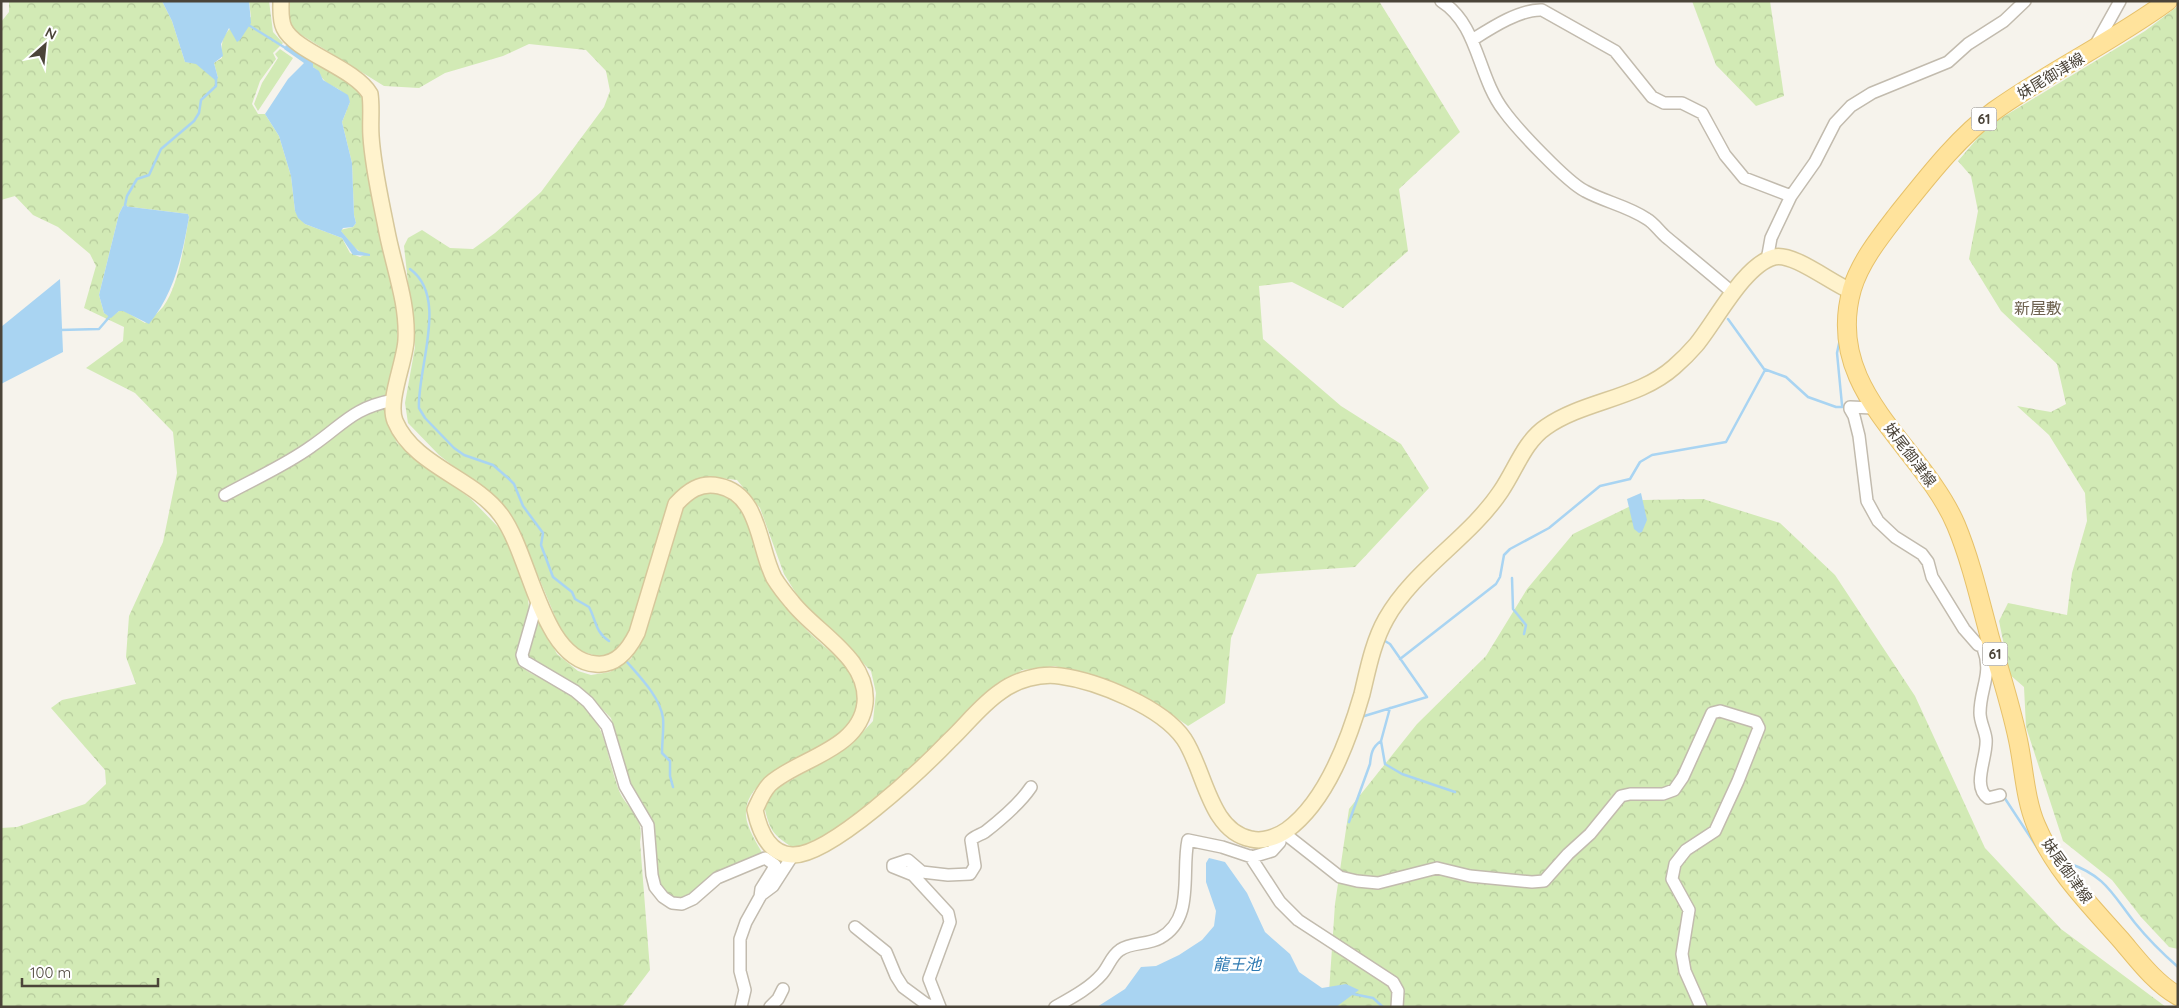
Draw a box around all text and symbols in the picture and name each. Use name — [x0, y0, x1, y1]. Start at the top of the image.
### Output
north arrow — [20, 20, 70, 70]
text: N — [42, 23, 60, 44]
street label: 妹尾御津線 — [2014, 48, 2088, 103]
road number: 61 — [1972, 108, 1996, 130]
district label: 新屋敷 — [2014, 298, 2062, 318]
street label: 妹尾御津線 — [1880, 419, 1941, 490]
road number: 61 — [1982, 642, 2008, 666]
street label: 妹尾御津線 — [2038, 835, 2097, 907]
water label: 龍王池 — [1213, 954, 1263, 974]
scale bar — [22, 956, 159, 988]
text: 100 m — [30, 963, 71, 982]

